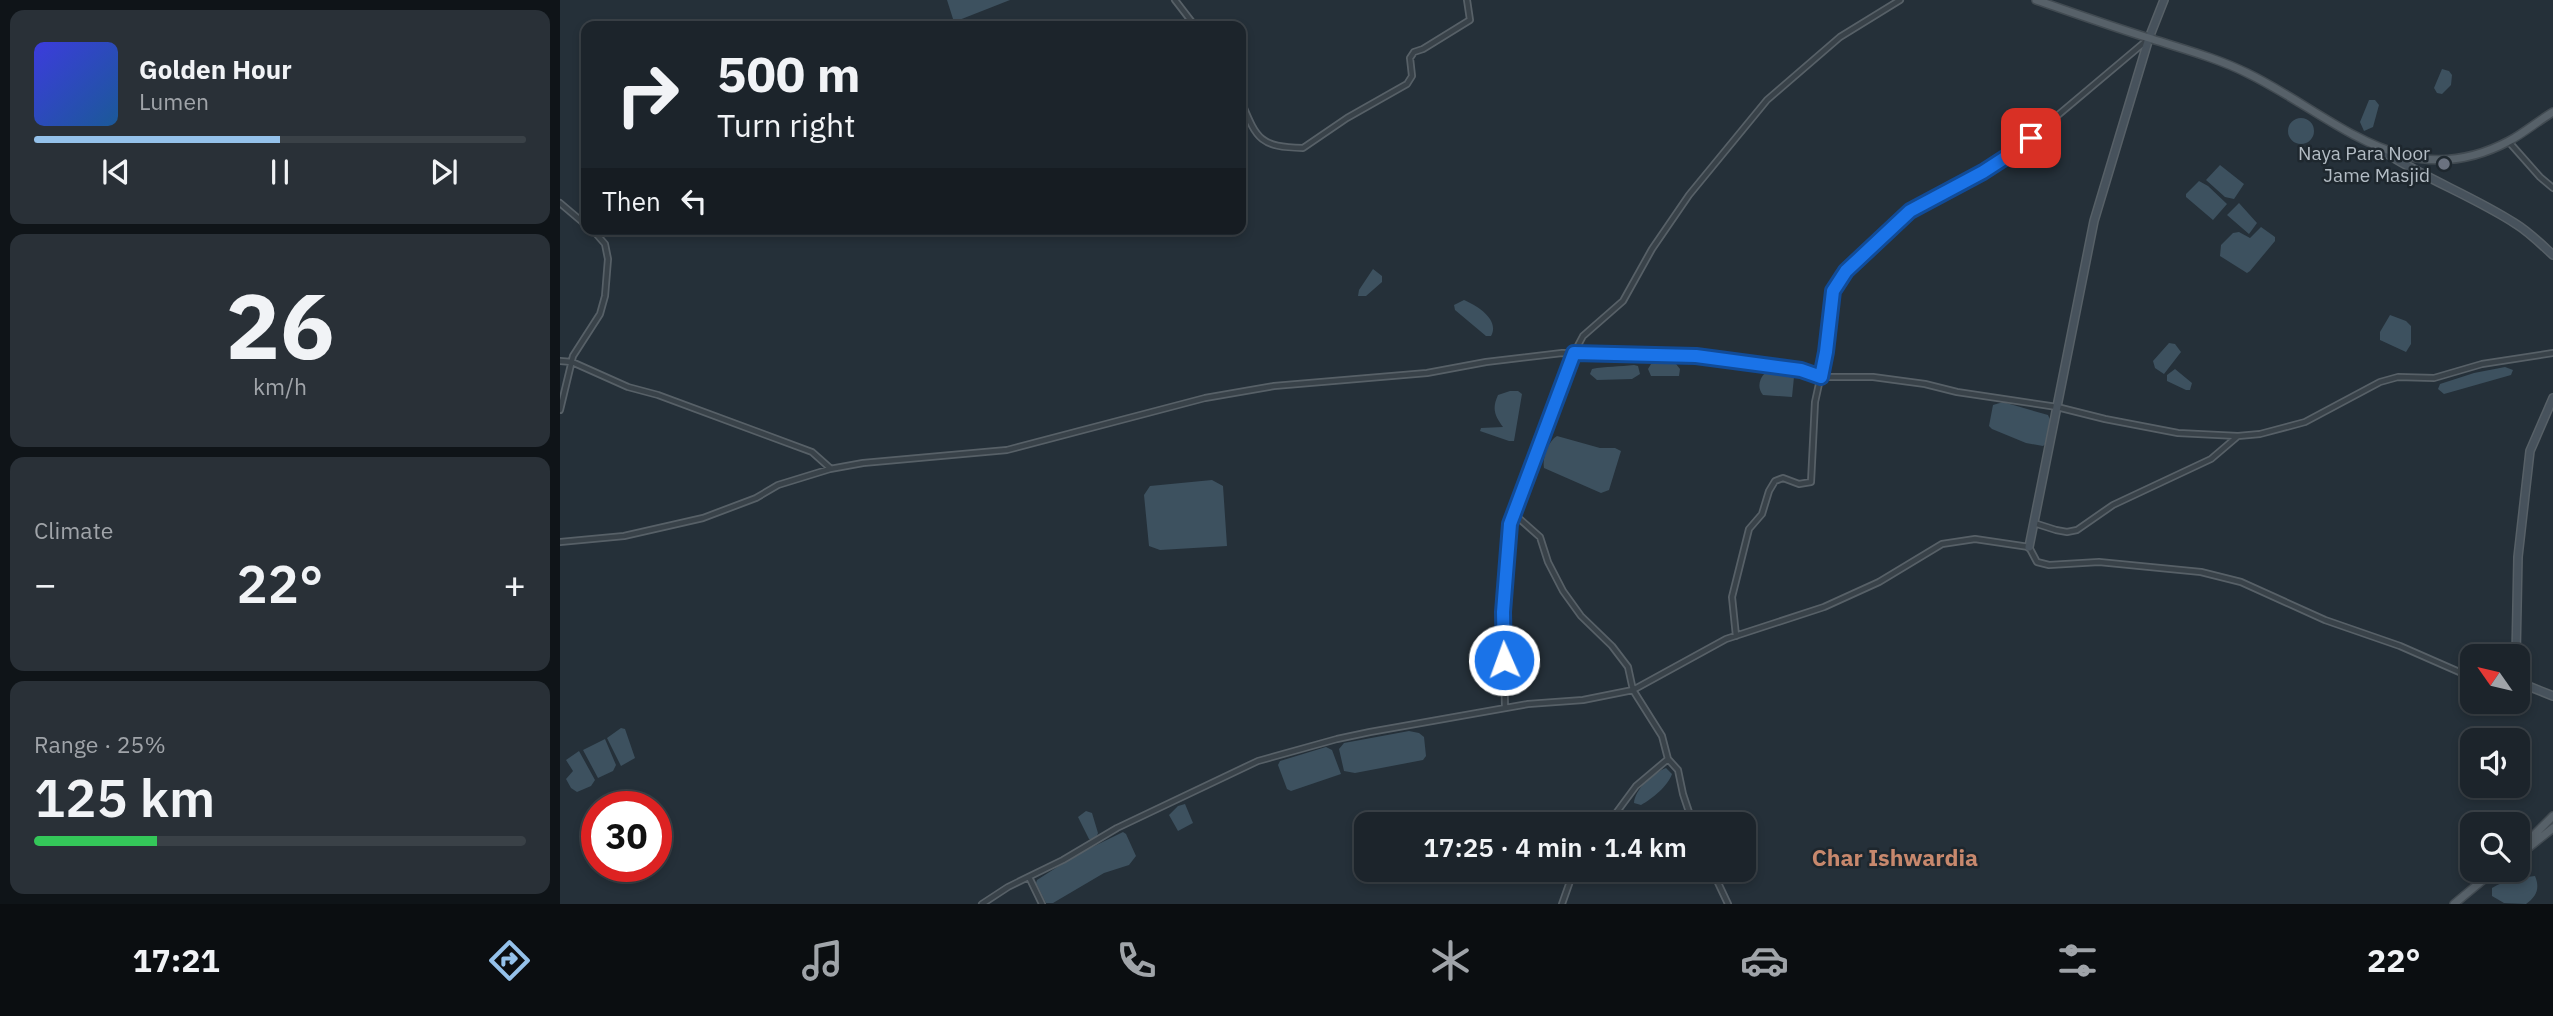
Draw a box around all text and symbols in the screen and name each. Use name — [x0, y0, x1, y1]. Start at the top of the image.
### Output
text: 500 m — [717, 42, 861, 105]
icon: right — [602, 49, 693, 140]
text: Golden Hour — [139, 52, 292, 86]
text: Lumen — [139, 86, 209, 116]
text: Turn right — [717, 104, 855, 146]
pin — [2001, 108, 2061, 168]
icon: arrive — [2012, 119, 2050, 157]
place label: Naya Para Noor Jame Masjid — [2298, 141, 2430, 187]
icon: previous — [97, 153, 135, 191]
icon: pause — [261, 153, 299, 191]
icon: next — [425, 153, 463, 191]
marker: Naya Para Noor Jame Masjid — [2436, 156, 2452, 172]
icon: left — [675, 182, 713, 220]
text: Then — [602, 184, 661, 218]
text: 26 — [225, 266, 335, 384]
text: km/h — [253, 371, 307, 401]
text: Climate — [34, 515, 113, 545]
text: 22° — [237, 550, 323, 617]
text: − — [34, 559, 57, 608]
text: + — [503, 559, 526, 608]
position arrow — [1467, 623, 1541, 697]
north arrow — [2460, 644, 2530, 714]
map controls — [2460, 644, 2530, 882]
button: sound — [2460, 728, 2530, 798]
text: Range · 25% — [34, 729, 166, 759]
text: 125 km — [34, 764, 215, 831]
speed limit sign: 30 — [581, 791, 672, 882]
button: search — [2460, 812, 2530, 882]
text: 17:25 · 4 min · 1.4 km — [1423, 830, 1687, 864]
district label: Char Ishwardia — [1812, 842, 1978, 872]
icon: directions — [485, 936, 534, 985]
icon: music — [798, 936, 847, 985]
icon: phone — [1112, 936, 1161, 985]
icon: climate — [1426, 936, 1475, 985]
icon: car — [1740, 936, 1789, 985]
icon: filters — [2053, 936, 2102, 985]
text: 17:21 — [132, 939, 220, 981]
text: 22° — [2367, 939, 2421, 981]

